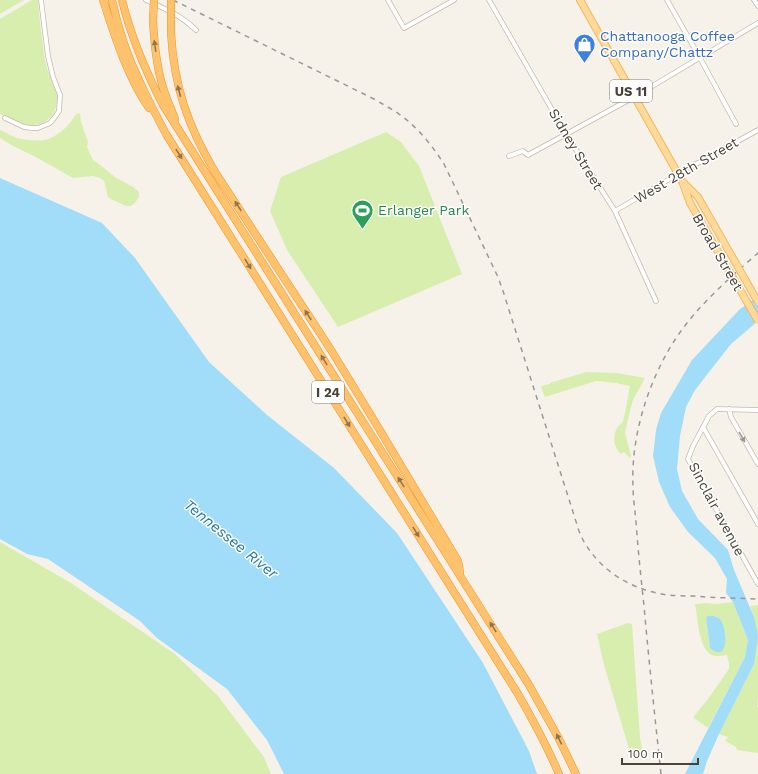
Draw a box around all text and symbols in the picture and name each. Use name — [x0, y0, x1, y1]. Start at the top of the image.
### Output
place label: Chattanooga Coffee Company/Chattz — [600, 28, 735, 60]
shop icon: Chattanooga Coffee Company/Chattz — [572, 31, 598, 64]
one-way arrow — [151, 40, 158, 52]
road number: US 11 — [610, 80, 652, 102]
one-way arrow — [176, 85, 182, 97]
street label: Sidney Street — [546, 106, 607, 192]
street label: West 28th Street — [631, 134, 741, 206]
one-way arrow — [175, 148, 182, 160]
sports icon: Erlanger Park — [349, 197, 375, 230]
one-way arrow — [234, 201, 242, 211]
place label: Erlanger Park — [378, 202, 469, 218]
street label: Broad Street — [689, 210, 747, 294]
one-way arrow — [244, 258, 251, 270]
one-way arrow — [305, 310, 312, 321]
one-way arrow — [320, 355, 328, 365]
road number: I 24 — [312, 381, 344, 403]
one-way arrow — [343, 416, 350, 428]
one-way arrow — [739, 431, 746, 443]
street label: Sinclair avenue — [686, 459, 748, 559]
one-way arrow — [397, 476, 404, 488]
water label: Tennessee River — [180, 496, 282, 583]
one-way arrow — [412, 527, 420, 537]
one-way arrow — [489, 621, 496, 633]
one-way arrow — [556, 733, 562, 744]
scale bar — [622, 740, 698, 766]
text: 100 m — [628, 747, 663, 761]

